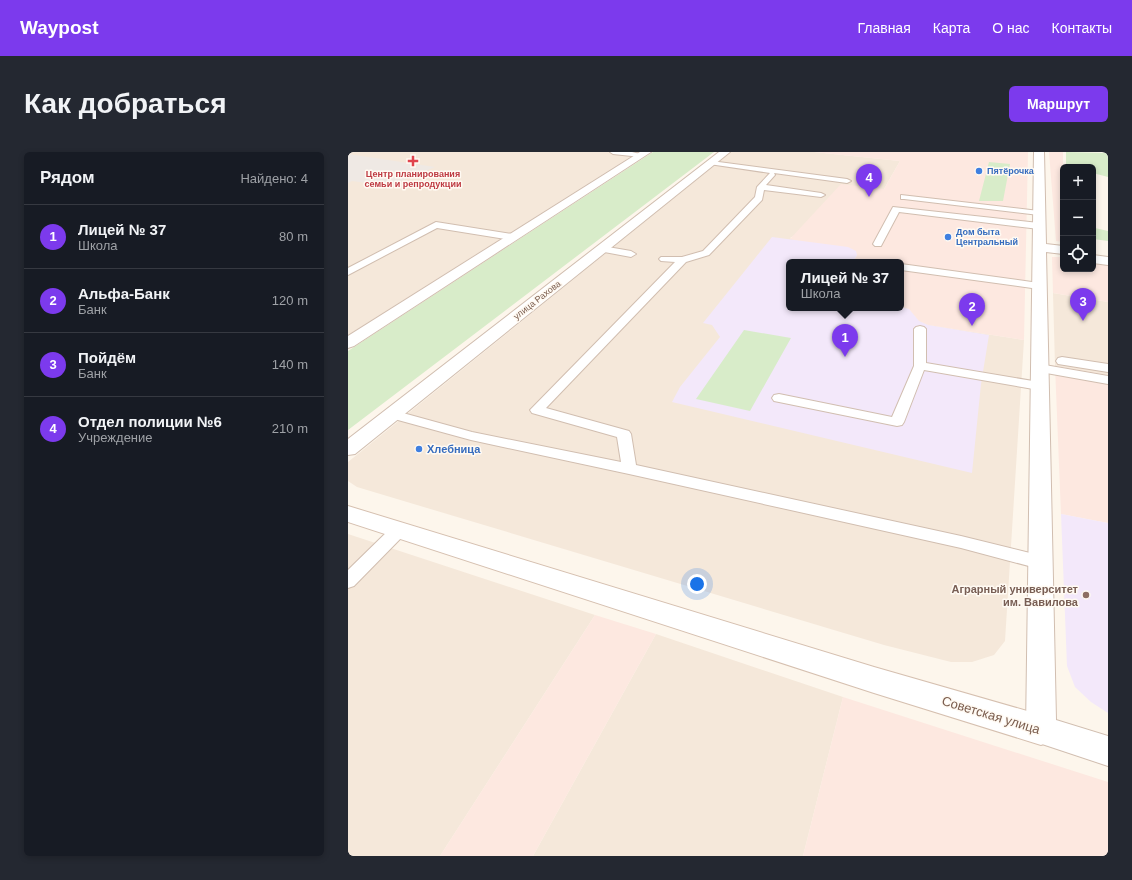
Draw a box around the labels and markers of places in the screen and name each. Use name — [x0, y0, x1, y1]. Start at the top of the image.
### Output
marker: Центр планирования семьи и репродукции — [407, 155, 419, 167]
pin: 4 — [856, 164, 882, 197]
marker: Пятёрочка — [974, 166, 984, 176]
place label: Пятёрочка — [987, 166, 1035, 176]
place label: Центр планирования семьи и репродукции — [365, 169, 461, 189]
place label: Дом быта Центральный — [956, 227, 1018, 247]
marker: Дом быта Центральный — [943, 232, 953, 242]
pin: 3 — [1070, 288, 1096, 321]
pin: 2 — [959, 293, 985, 326]
pin: 1 — [832, 324, 858, 357]
place label: Хлебница — [427, 443, 481, 455]
marker: Хлебница — [414, 444, 424, 454]
place label: Аграрный университет им. Вавилова — [951, 583, 1079, 608]
marker: Аграрный университет им. Вавилова — [1081, 590, 1091, 600]

